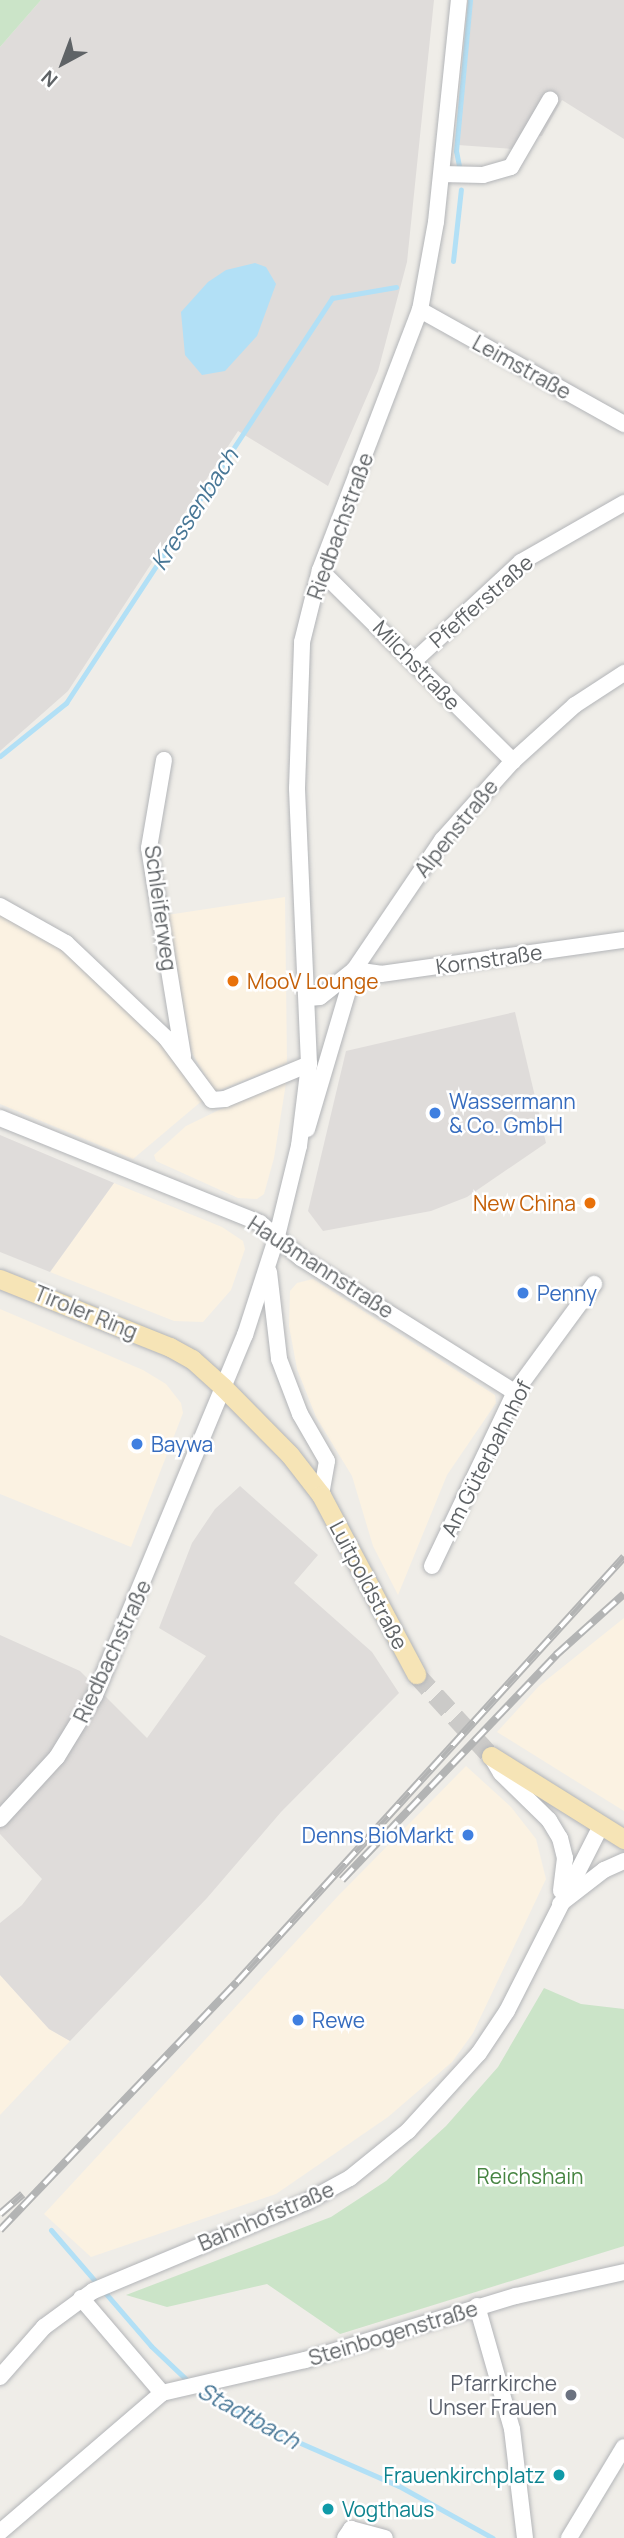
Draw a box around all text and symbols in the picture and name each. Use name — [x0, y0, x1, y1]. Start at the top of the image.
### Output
north arrow — [28, 28, 98, 98]
text: N — [36, 65, 63, 93]
street label: Leimstraße — [468, 330, 576, 404]
water label: Kressenbach — [145, 443, 243, 575]
street label: Riedbachstraße — [302, 449, 378, 603]
street label: Pfefferstraße — [424, 549, 538, 653]
street label: Milchstraße — [368, 615, 466, 715]
street label: Alpenstraße — [409, 774, 503, 882]
street label: Schleiferweg — [140, 844, 182, 972]
street label: Kornstraße — [434, 939, 544, 979]
place label: MooV Lounge — [247, 968, 379, 994]
marker: MooV Lounge — [225, 973, 241, 989]
place label: Wassermann & Co. GmbH — [449, 1088, 576, 1138]
marker: Wassermann & Co. GmbH — [427, 1105, 443, 1121]
place label: New China — [473, 1190, 576, 1216]
marker: New China — [582, 1195, 598, 1211]
street label: Haußmannstraße — [243, 1211, 399, 1323]
street label: Tiroler Ring — [31, 1280, 141, 1344]
place label: Penny — [537, 1280, 597, 1306]
marker: Penny — [515, 1285, 531, 1301]
street label: Am Güterbahnhof — [436, 1376, 536, 1540]
place label: Baywa — [151, 1431, 213, 1457]
marker: Baywa — [129, 1436, 145, 1452]
street label: Luitpoldstraße — [325, 1516, 413, 1654]
street label: Riedbachstraße — [68, 1576, 156, 1726]
place label: Denns BioMarkt — [302, 1822, 454, 1848]
marker: Denns BioMarkt — [460, 1827, 476, 1843]
place label: Rewe — [312, 2007, 365, 2033]
marker: Rewe — [290, 2012, 306, 2028]
park label: Reichshain — [476, 2163, 584, 2189]
street label: Bahnhofstraße — [194, 2176, 338, 2256]
street label: Steinbogenstraße — [305, 2295, 481, 2371]
place label: Pfarrkirche Unser Frauen — [428, 2370, 557, 2420]
water label: Stadtbach — [193, 2376, 305, 2454]
marker: Pfarrkirche Unser Frauen — [563, 2387, 579, 2403]
place label: Frauenkirchplatz — [383, 2462, 545, 2488]
marker: Frauenkirchplatz — [551, 2467, 567, 2483]
place label: Vogthaus — [342, 2496, 434, 2522]
marker: Vogthaus — [320, 2501, 336, 2517]

